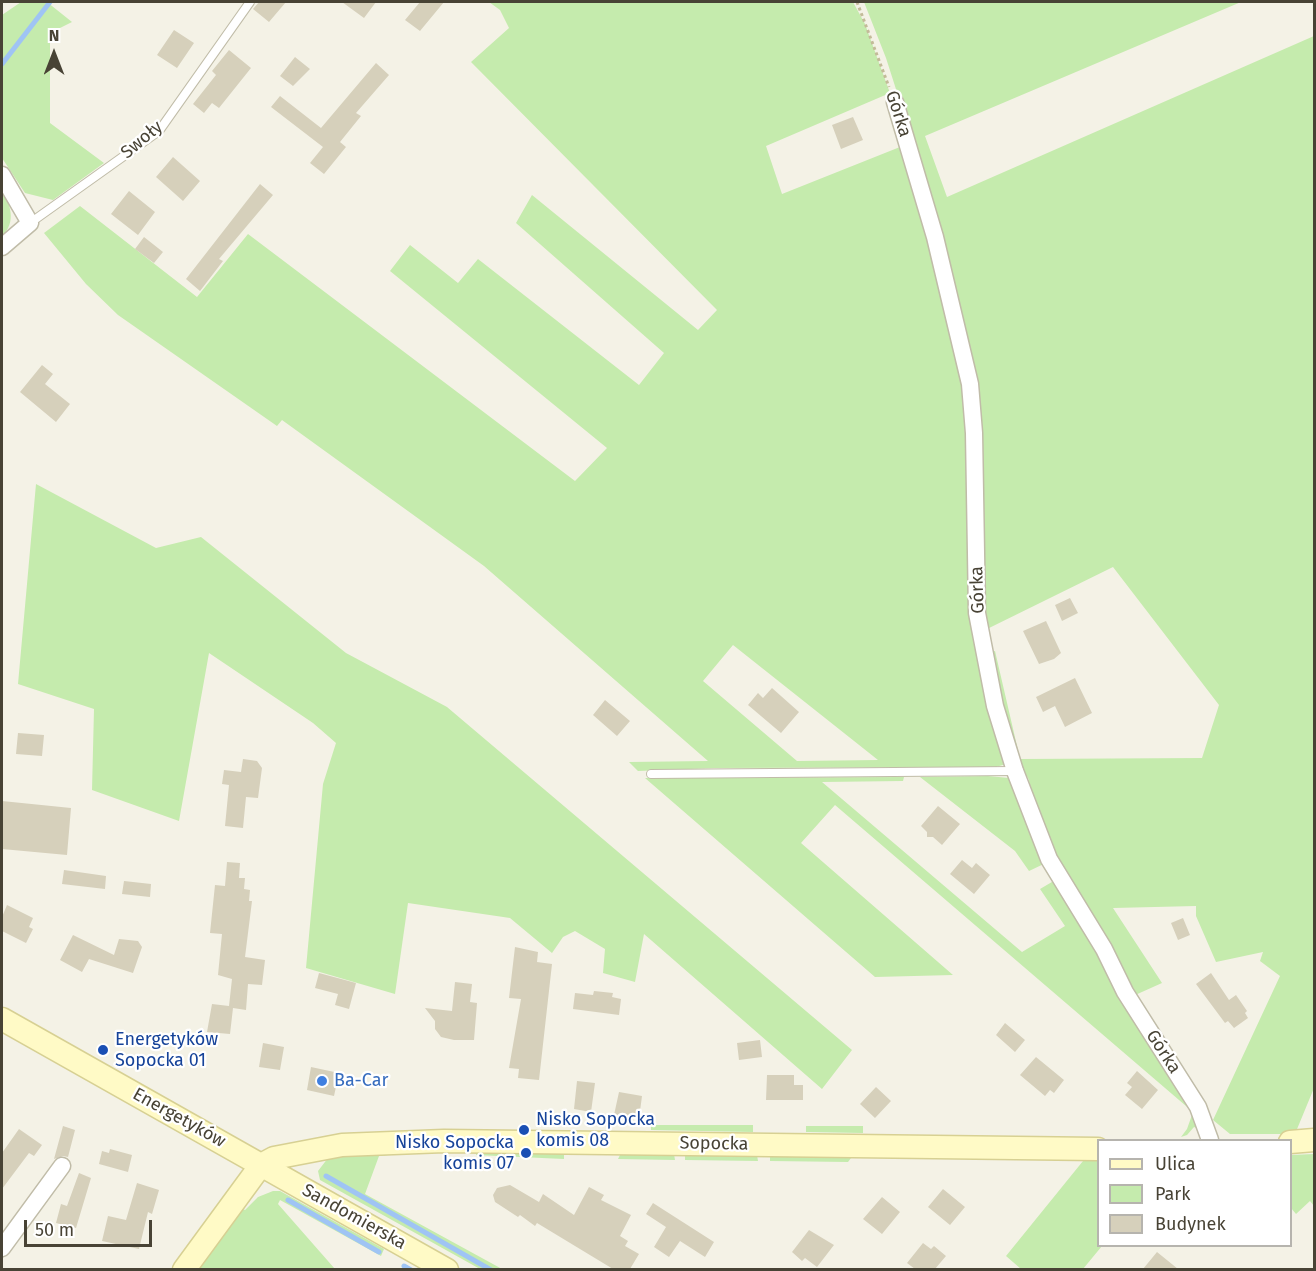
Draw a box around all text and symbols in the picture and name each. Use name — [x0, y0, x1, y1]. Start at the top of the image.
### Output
north arrow — [24, 24, 84, 84]
text: N — [49, 26, 59, 45]
street label: Górka — [880, 88, 916, 140]
street label: Swoły — [117, 116, 167, 164]
street label: Górka — [966, 566, 990, 614]
street label: Górka — [1141, 1026, 1185, 1078]
place label: Energetyków Sopocka 01 — [115, 1029, 218, 1072]
marker: Energetyków Sopocka 01 — [96, 1043, 110, 1057]
place label: Ba-Car — [334, 1070, 388, 1092]
marker: Ba-Car — [315, 1074, 329, 1088]
street label: Energetyków — [129, 1084, 229, 1152]
place label: Nisko Sopocka komis 08 — [536, 1109, 655, 1152]
marker: Nisko Sopocka komis 08 — [517, 1123, 531, 1137]
place label: Nisko Sopocka komis 07 — [395, 1132, 514, 1174]
street label: Sopocka — [679, 1133, 749, 1155]
legend — [1097, 1139, 1292, 1247]
marker: Nisko Sopocka komis 07 — [519, 1146, 533, 1160]
text: Ulica — [1155, 1153, 1195, 1175]
street label: Sandomierska — [298, 1180, 410, 1254]
text: Park — [1155, 1183, 1190, 1205]
scale bar — [27, 1208, 154, 1246]
text: Budynek — [1155, 1213, 1226, 1235]
text: 50 m — [35, 1219, 74, 1241]

